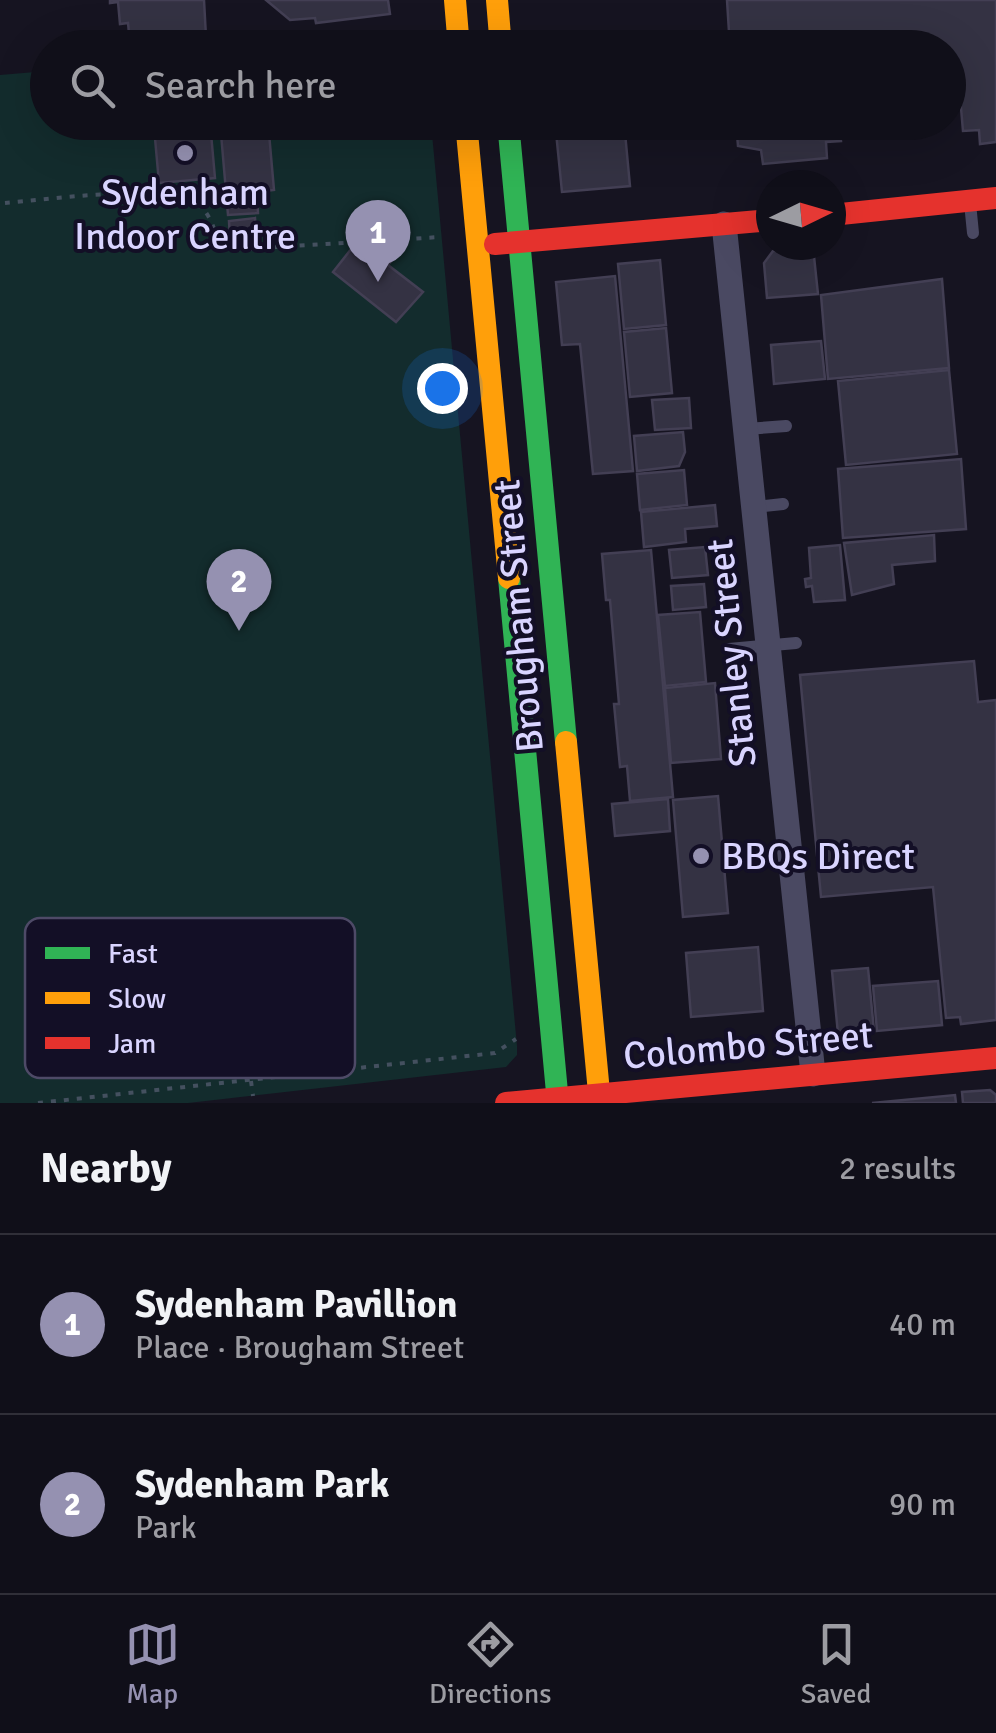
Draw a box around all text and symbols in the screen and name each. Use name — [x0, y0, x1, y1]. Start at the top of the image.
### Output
search box — [30, 30, 966, 140]
icon: search — [65, 58, 120, 113]
text: Search here — [145, 62, 337, 109]
marker: Sydenham Indoor Centre — [174, 142, 196, 164]
place label: Sydenham Indoor Centre — [74, 169, 296, 260]
north arrow — [756, 170, 846, 260]
pin: 1 — [346, 200, 410, 282]
your location — [417, 363, 468, 414]
street label: Brougham Street — [483, 477, 554, 754]
street label: Stanley Street — [696, 537, 767, 769]
pin: 2 — [206, 548, 272, 631]
place label: BBQs Direct — [721, 833, 915, 880]
marker: BBQs Direct — [690, 845, 712, 867]
legend — [25, 918, 355, 1078]
text: Fast — [108, 937, 158, 971]
text: Slow — [108, 982, 166, 1016]
street label: Colombo Street — [621, 1011, 875, 1080]
text: Jam — [108, 1027, 156, 1061]
text: Nearby — [40, 1143, 172, 1194]
text: 2 results — [839, 1149, 956, 1188]
text: Sydenham Pavillion — [135, 1281, 458, 1328]
text: 1 — [64, 1305, 81, 1344]
text: 40 m — [889, 1305, 956, 1344]
text: Place · Brougham Street — [135, 1328, 464, 1367]
text: Sydenham Park — [135, 1461, 389, 1508]
text: 2 — [64, 1485, 81, 1524]
text: 90 m — [889, 1485, 956, 1524]
text: Park — [135, 1508, 197, 1547]
tab: Map — [125, 1617, 180, 1711]
tab: Directions — [429, 1617, 551, 1711]
tab: Saved — [801, 1617, 871, 1711]

